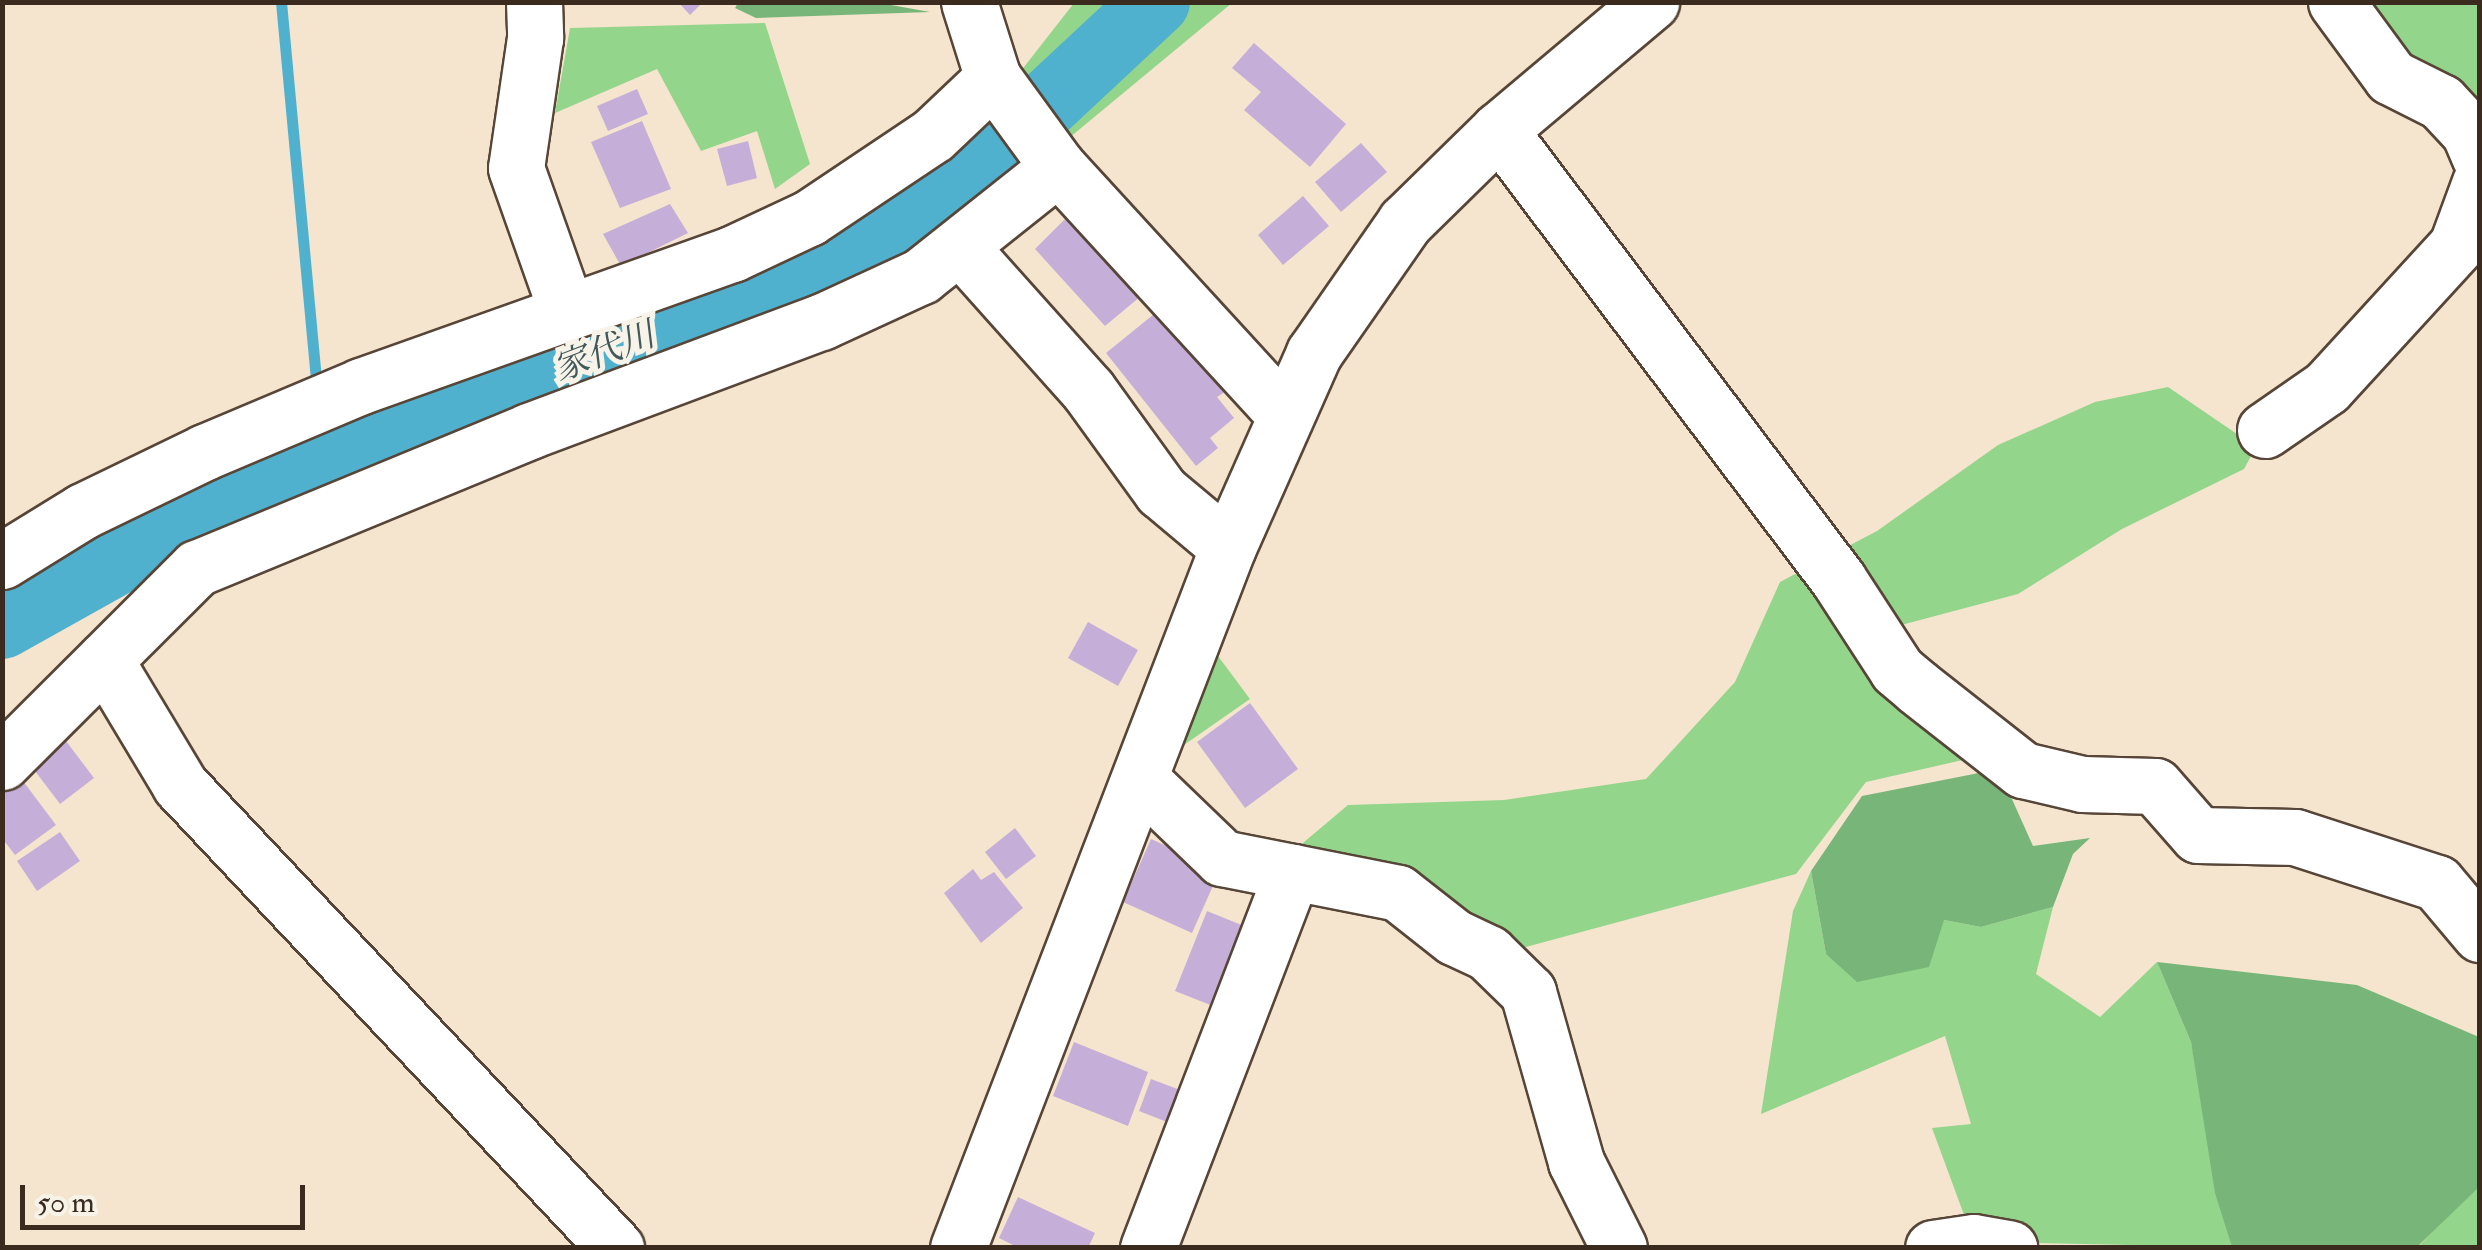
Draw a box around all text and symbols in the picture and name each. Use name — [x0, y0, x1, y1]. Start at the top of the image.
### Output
water label: 家代川 — [547, 314, 661, 390]
scale bar — [25, 1165, 310, 1227]
text: 50 m — [37, 1184, 95, 1221]

